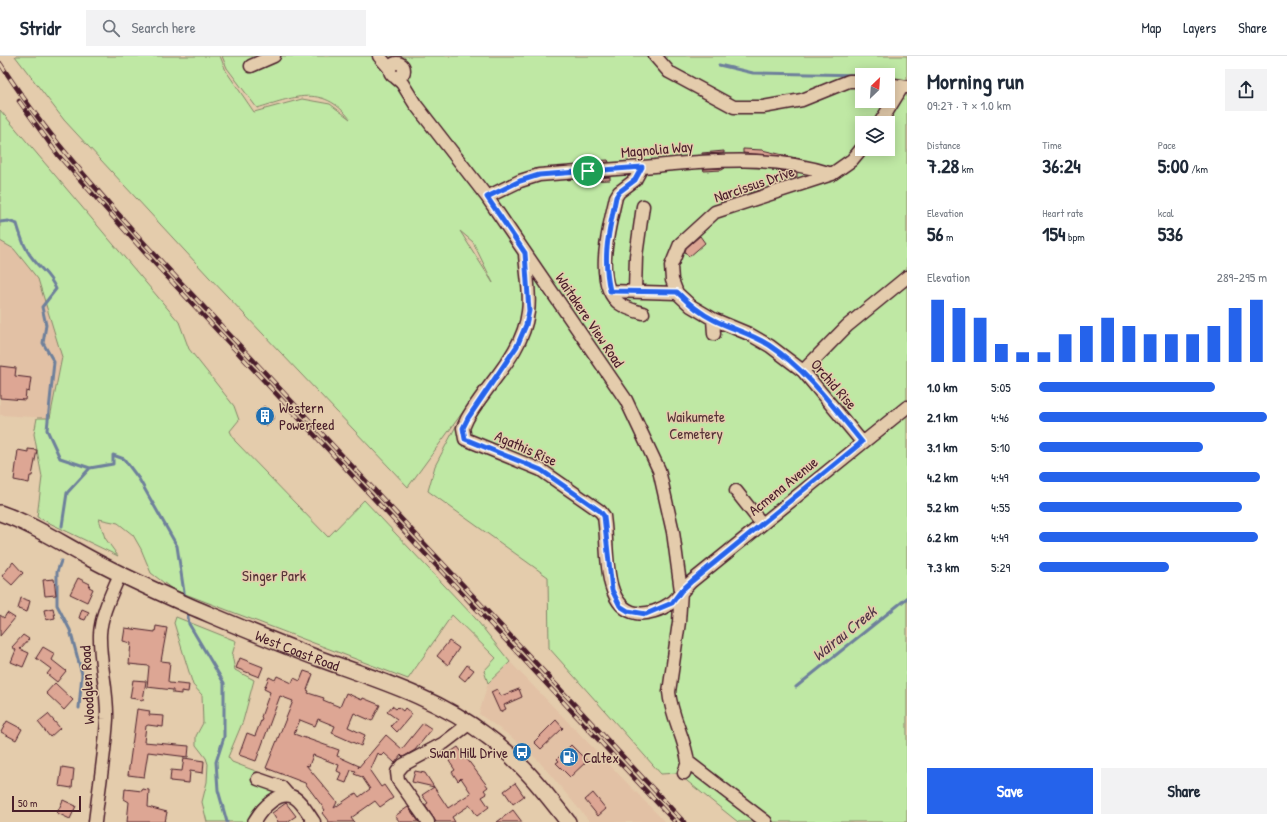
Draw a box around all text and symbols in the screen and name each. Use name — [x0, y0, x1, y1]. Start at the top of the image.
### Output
search box — [86, 10, 366, 46]
text: Stridr — [20, 15, 62, 41]
icon: search — [100, 17, 122, 39]
text: Search here — [132, 17, 196, 38]
text: Map — [1141, 18, 1161, 37]
text: Layers — [1183, 18, 1216, 37]
text: Share — [1238, 18, 1267, 37]
text: Morning run — [927, 66, 1024, 96]
north arrow — [855, 68, 895, 108]
map controls — [855, 68, 895, 156]
button: share — [1225, 69, 1267, 111]
text: 09:27 · 7 × 1.0 km — [927, 96, 1011, 114]
button: layers — [855, 116, 895, 156]
street label: Magnolia Way — [620, 135, 694, 163]
text: Distance — [927, 138, 961, 152]
text: Time — [1042, 138, 1062, 152]
text: Pace — [1158, 138, 1176, 152]
text: 7.28 — [927, 152, 959, 179]
text: 36:24 — [1042, 152, 1081, 179]
text: 5:00 — [1158, 152, 1189, 179]
pin — [571, 154, 605, 188]
icon: arrive — [577, 160, 599, 182]
street label: Narcissus Drive — [711, 160, 797, 208]
text: km — [959, 162, 974, 176]
text: /km — [1189, 162, 1208, 176]
text: Elevation — [927, 206, 964, 220]
text: Heart rate — [1042, 206, 1083, 220]
text: kcal — [1158, 206, 1174, 220]
text: 56 — [927, 220, 943, 247]
text: 154 — [1042, 220, 1066, 247]
text: 536 — [1158, 220, 1183, 247]
text: m — [943, 230, 953, 244]
text: bpm — [1066, 230, 1085, 244]
text: Elevation — [927, 268, 970, 286]
text: 289–295 m — [1217, 268, 1267, 286]
street label: Waitakere View Road — [551, 269, 629, 371]
street label: Orchid Rise — [806, 354, 862, 414]
text: 1.0 km — [927, 378, 958, 396]
text: 5:05 — [991, 378, 1011, 396]
place label: Western Powerfeed — [279, 397, 334, 435]
building icon: Western Powerfeed — [254, 405, 276, 427]
park label: Waikumete Cemetery — [667, 406, 725, 444]
text: 2.1 km — [927, 408, 958, 426]
text: 4:46 — [991, 408, 1009, 426]
street label: Agathis Rise — [492, 425, 560, 471]
text: 3.1 km — [927, 438, 958, 456]
text: 5:10 — [991, 438, 1010, 456]
street label: Acmena Avenue — [744, 452, 822, 520]
text: 4.2 km — [927, 468, 958, 486]
text: 4:49 — [991, 468, 1009, 486]
text: 5.2 km — [927, 498, 959, 516]
text: 4:55 — [991, 498, 1010, 516]
text: 6.2 km — [927, 528, 958, 546]
text: 4:49 — [991, 528, 1009, 546]
text: 7.3 km — [927, 558, 959, 576]
text: 5:29 — [991, 558, 1010, 576]
park label: Singer Park — [242, 565, 306, 586]
water label: Wairau Creek — [807, 600, 882, 666]
street label: West Coast Road — [252, 624, 343, 676]
street label: Woodglen Road — [74, 645, 100, 725]
bus stop icon: Swan Hill Drive — [511, 741, 533, 763]
place label: Swan Hill Drive — [430, 742, 508, 763]
fuel station icon: Caltex — [558, 746, 580, 768]
place label: Caltex — [583, 747, 619, 768]
button: Save — [927, 768, 1093, 814]
button: Share — [1101, 768, 1267, 814]
scale bar — [12, 794, 81, 813]
text: 50 m — [18, 796, 38, 810]

